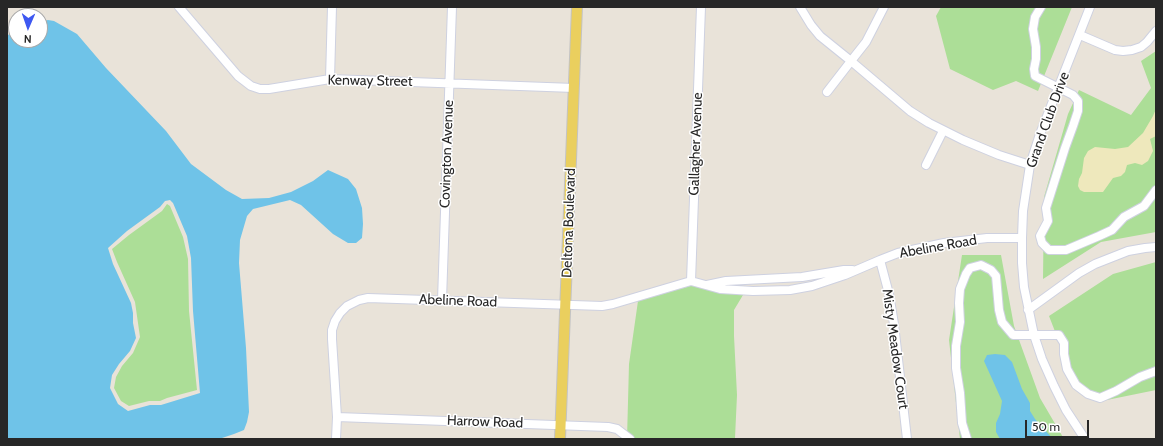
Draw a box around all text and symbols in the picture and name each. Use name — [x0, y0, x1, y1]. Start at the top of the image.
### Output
north arrow — [8, 8, 48, 48]
text: N — [23, 32, 32, 46]
street label: Grand Club Drive — [1023, 70, 1073, 170]
street label: Kenway Street — [327, 72, 413, 90]
street label: Gallagher Avenue — [686, 92, 706, 196]
street label: Covington Avenue — [437, 100, 457, 208]
street label: Deltona Boulevard — [559, 168, 579, 278]
street label: Abeline Road — [898, 232, 978, 262]
street label: Misty Meadow Court — [878, 288, 912, 410]
street label: Abeline Road — [419, 291, 497, 311]
street label: Harrow Road — [447, 412, 523, 432]
scale bar — [1027, 412, 1091, 438]
text: 50 m — [1032, 419, 1060, 434]

